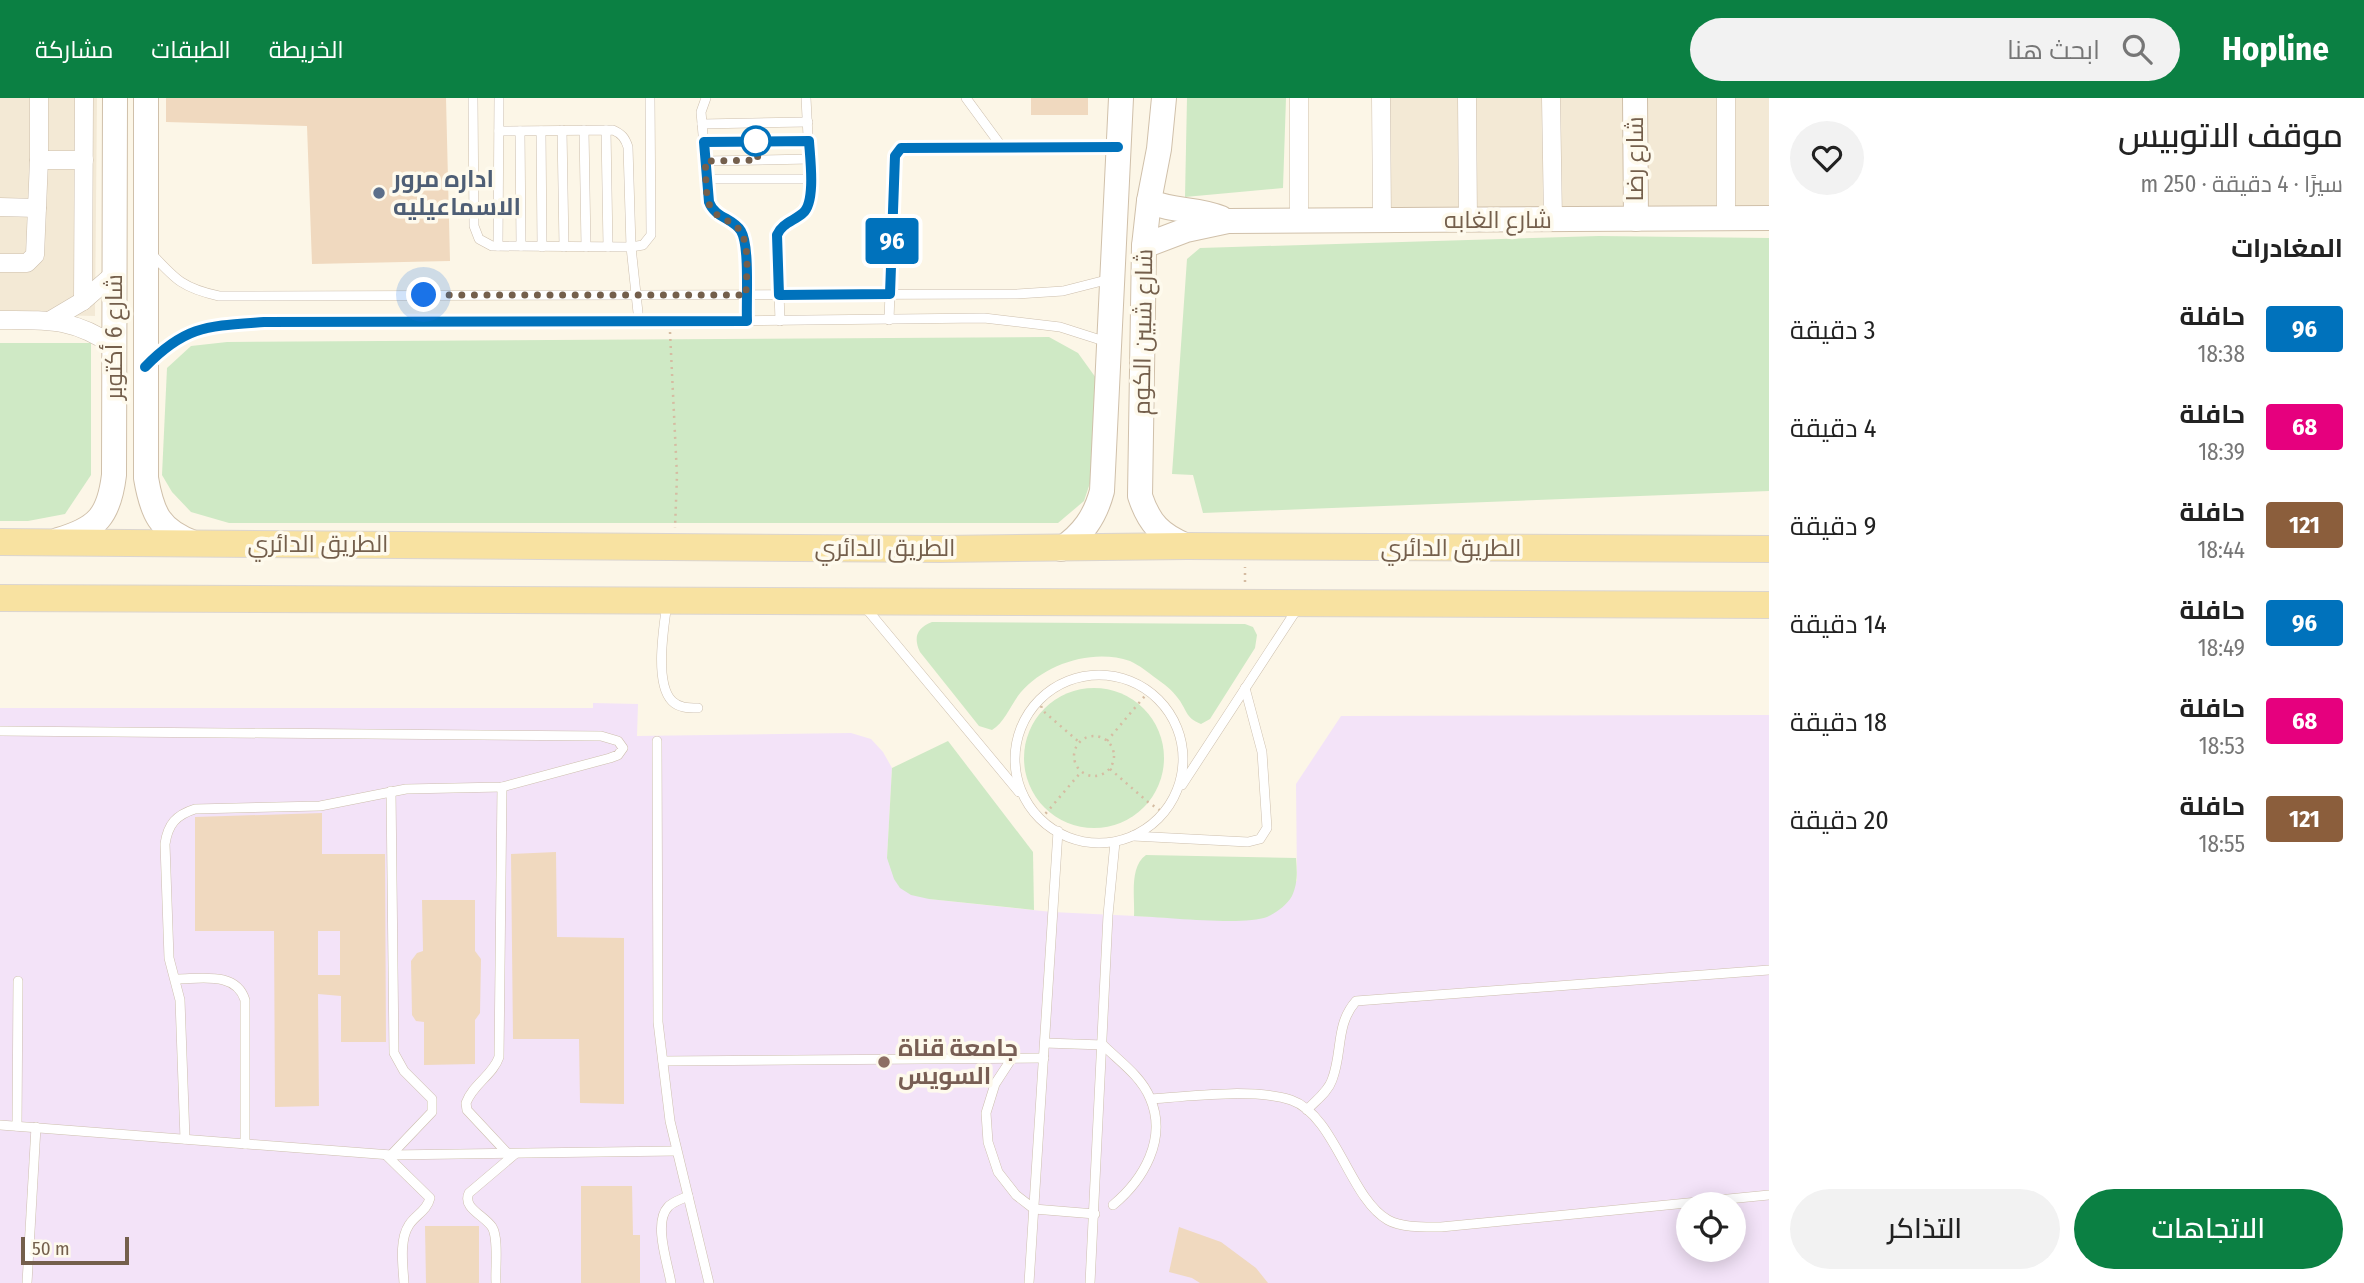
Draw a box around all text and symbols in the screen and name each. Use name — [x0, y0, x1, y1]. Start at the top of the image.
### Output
search box — [1690, 18, 2180, 81]
text: Hopline — [2222, 29, 2329, 69]
icon: search — [2118, 30, 2156, 68]
text: ابحث هنا — [2007, 35, 2100, 66]
text: مشاركة — [35, 36, 113, 64]
text: الطبقات — [151, 36, 231, 64]
text: الخريطة — [269, 36, 344, 64]
street label: شارع رضا — [1621, 116, 1651, 202]
text: موقف الاتوبيس — [2118, 116, 2343, 156]
button: heart — [1790, 121, 1864, 195]
unlabelled marker — [741, 126, 771, 156]
place label: اداره مرور الاسماعيليه — [392, 165, 521, 221]
text: سيرًا · 4 دقيقة · 250 m — [2141, 170, 2343, 198]
marker: اداره مرور الاسماعيليه — [371, 185, 387, 201]
street label: شارع الغابه — [1444, 206, 1552, 236]
line badge: 96 — [860, 218, 924, 264]
text: 96 — [880, 227, 904, 255]
text: المغادرات — [2231, 233, 2343, 264]
street label: شارع شبين الكوم — [1128, 249, 1160, 415]
street label: شارع 6 أكتوبر — [98, 274, 130, 402]
your location — [406, 277, 441, 312]
text: حافلة — [2180, 301, 2245, 332]
text: 3 دقيقة — [1790, 315, 1875, 346]
text: 96 — [2292, 315, 2317, 343]
text: 18:38 — [2198, 340, 2245, 368]
text: حافلة — [2180, 399, 2245, 430]
text: 4 دقيقة — [1790, 413, 1876, 444]
text: 68 — [2292, 413, 2317, 441]
text: 18:39 — [2198, 438, 2245, 466]
text: حافلة — [2180, 497, 2245, 528]
text: 9 دقيقة — [1790, 511, 1876, 542]
text: 121 — [2289, 511, 2320, 539]
street label: الطريق الدائري — [247, 530, 389, 562]
street label: الطريق الدائري — [814, 534, 956, 566]
street label: الطريق الدائري — [1380, 534, 1522, 566]
text: 18:44 — [2198, 536, 2245, 564]
text: حافلة — [2180, 595, 2245, 626]
text: 14 دقيقة — [1790, 609, 1886, 640]
text: 96 — [2292, 609, 2317, 637]
text: 18:49 — [2198, 634, 2245, 662]
text: حافلة — [2180, 693, 2245, 724]
text: 18 دقيقة — [1790, 707, 1887, 738]
text: 68 — [2292, 707, 2317, 735]
text: 18:53 — [2199, 732, 2245, 760]
text: حافلة — [2180, 791, 2245, 822]
text: 20 دقيقة — [1790, 805, 1889, 836]
text: 121 — [2289, 805, 2320, 833]
text: 18:55 — [2199, 830, 2245, 858]
place label: جامعة قناة السويس — [898, 1034, 1018, 1090]
marker: جامعة قناة السويس — [876, 1054, 892, 1070]
button: التذاكر — [1790, 1189, 2060, 1269]
button: الاتجاهات — [2074, 1189, 2343, 1269]
map controls — [1676, 1192, 1746, 1262]
button: locate — [1676, 1192, 1746, 1262]
scale bar — [21, 1234, 130, 1266]
text: 50 m — [32, 1237, 70, 1260]

